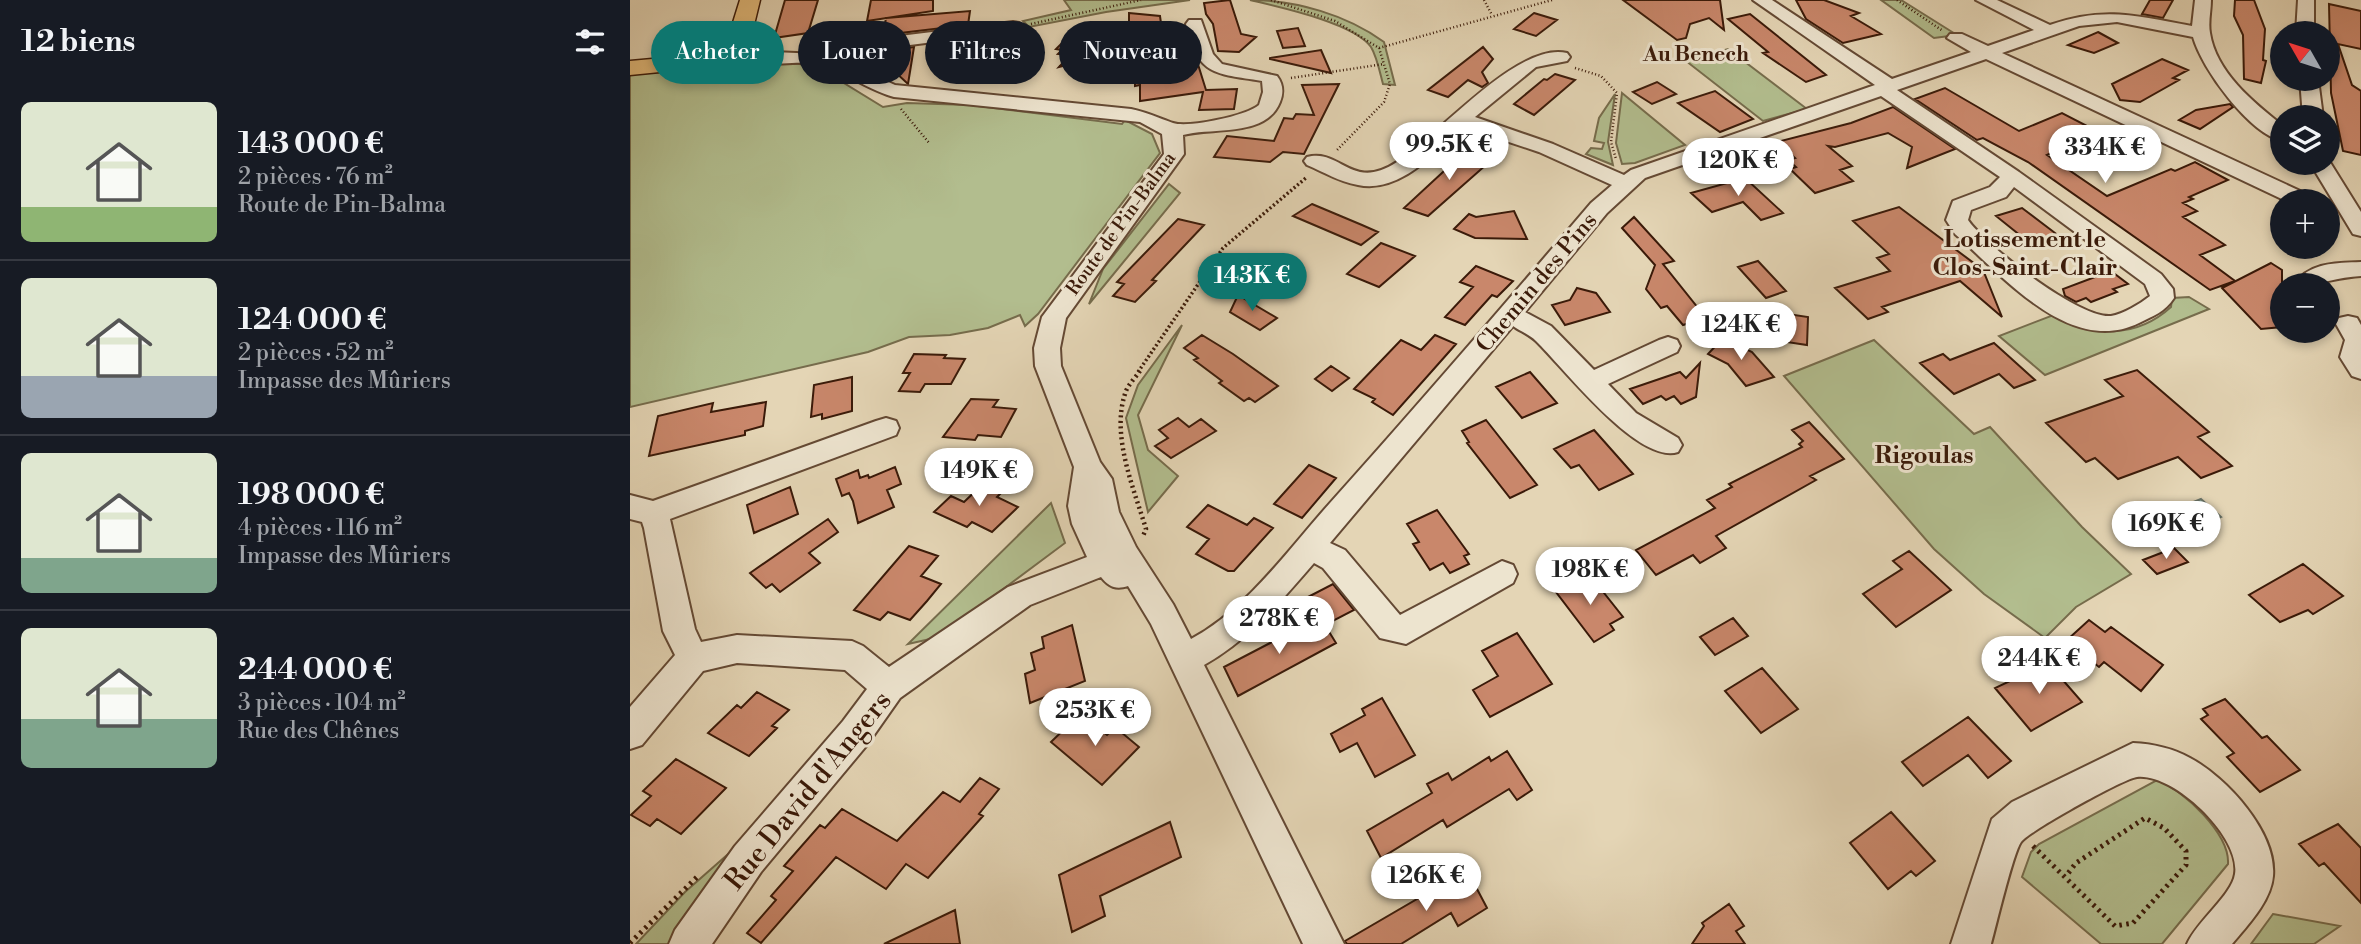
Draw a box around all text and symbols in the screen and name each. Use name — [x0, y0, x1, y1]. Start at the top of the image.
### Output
chip: Acheter — [651, 21, 784, 84]
chip: Louer — [798, 21, 911, 84]
chip: Filtres — [925, 21, 1045, 84]
chip: Nouveau — [1059, 21, 1202, 84]
north arrow — [2270, 21, 2340, 91]
map controls — [2270, 21, 2340, 343]
text: 12 biens — [21, 23, 135, 61]
icon: filters — [571, 23, 609, 61]
district label: Au Benech — [1642, 42, 1749, 68]
button: layers — [2270, 105, 2340, 175]
pin: 99.5K € — [1384, 122, 1514, 182]
text: 143 000 € — [238, 125, 384, 163]
pin: 334K € — [2048, 125, 2162, 185]
icon: home — [77, 130, 161, 214]
text: 99.5K € — [1406, 131, 1492, 159]
text: 334K € — [2065, 134, 2145, 162]
pin: 120K € — [1681, 138, 1795, 198]
street label: Route de Pin-Balma — [1061, 147, 1181, 300]
text: 120K € — [1698, 147, 1778, 175]
text: 2 pièces · 76 m² — [238, 163, 393, 191]
button: + — [2270, 189, 2340, 259]
text: Route de Pin-Balma — [238, 191, 446, 219]
street label: Chemin des Pins — [1470, 207, 1603, 358]
district label: Lotissement le Clos-Saint-Clair — [1933, 225, 2117, 283]
pin: 143K € — [1195, 254, 1309, 313]
text: 143K € — [1214, 262, 1290, 290]
button: − — [2270, 273, 2340, 343]
text: 124 000 € — [238, 301, 387, 339]
pin: 124K € — [1684, 302, 1798, 362]
icon: home — [77, 306, 161, 390]
text: 124K € — [1702, 311, 1780, 339]
text: 2 pièces · 52 m² — [238, 339, 394, 367]
text: Impasse des Mûriers — [238, 367, 451, 395]
district label: Rigoulas — [1875, 441, 1974, 471]
pin: 149K € — [922, 448, 1036, 508]
text: 149K € — [940, 457, 1018, 485]
text: 198 000 € — [238, 476, 385, 514]
icon: home — [77, 481, 161, 565]
pin: 169K € — [2109, 502, 2223, 561]
text: 169K € — [2128, 510, 2204, 538]
text: 4 pièces · 116 m² — [238, 514, 402, 542]
text: Impasse des Mûriers — [238, 542, 451, 570]
pin: 198K € — [1533, 548, 1647, 607]
text: 198K € — [1551, 556, 1629, 584]
pin: 278K € — [1222, 596, 1336, 656]
text: 278K € — [1239, 605, 1319, 633]
pin: 244K € — [1982, 636, 2096, 696]
text: 244K € — [1997, 645, 2081, 673]
text: 244 000 € — [238, 651, 392, 689]
icon: home — [77, 656, 161, 740]
street label: Rue David d'Angers — [717, 684, 899, 898]
pin: 253K € — [1038, 688, 1152, 748]
text: 3 pièces · 104 m² — [238, 689, 406, 717]
text: 253K € — [1055, 697, 1135, 725]
text: Rue des Chênes — [238, 717, 399, 745]
pin: 126K € — [1369, 853, 1483, 913]
text: 126K € — [1387, 862, 1465, 890]

